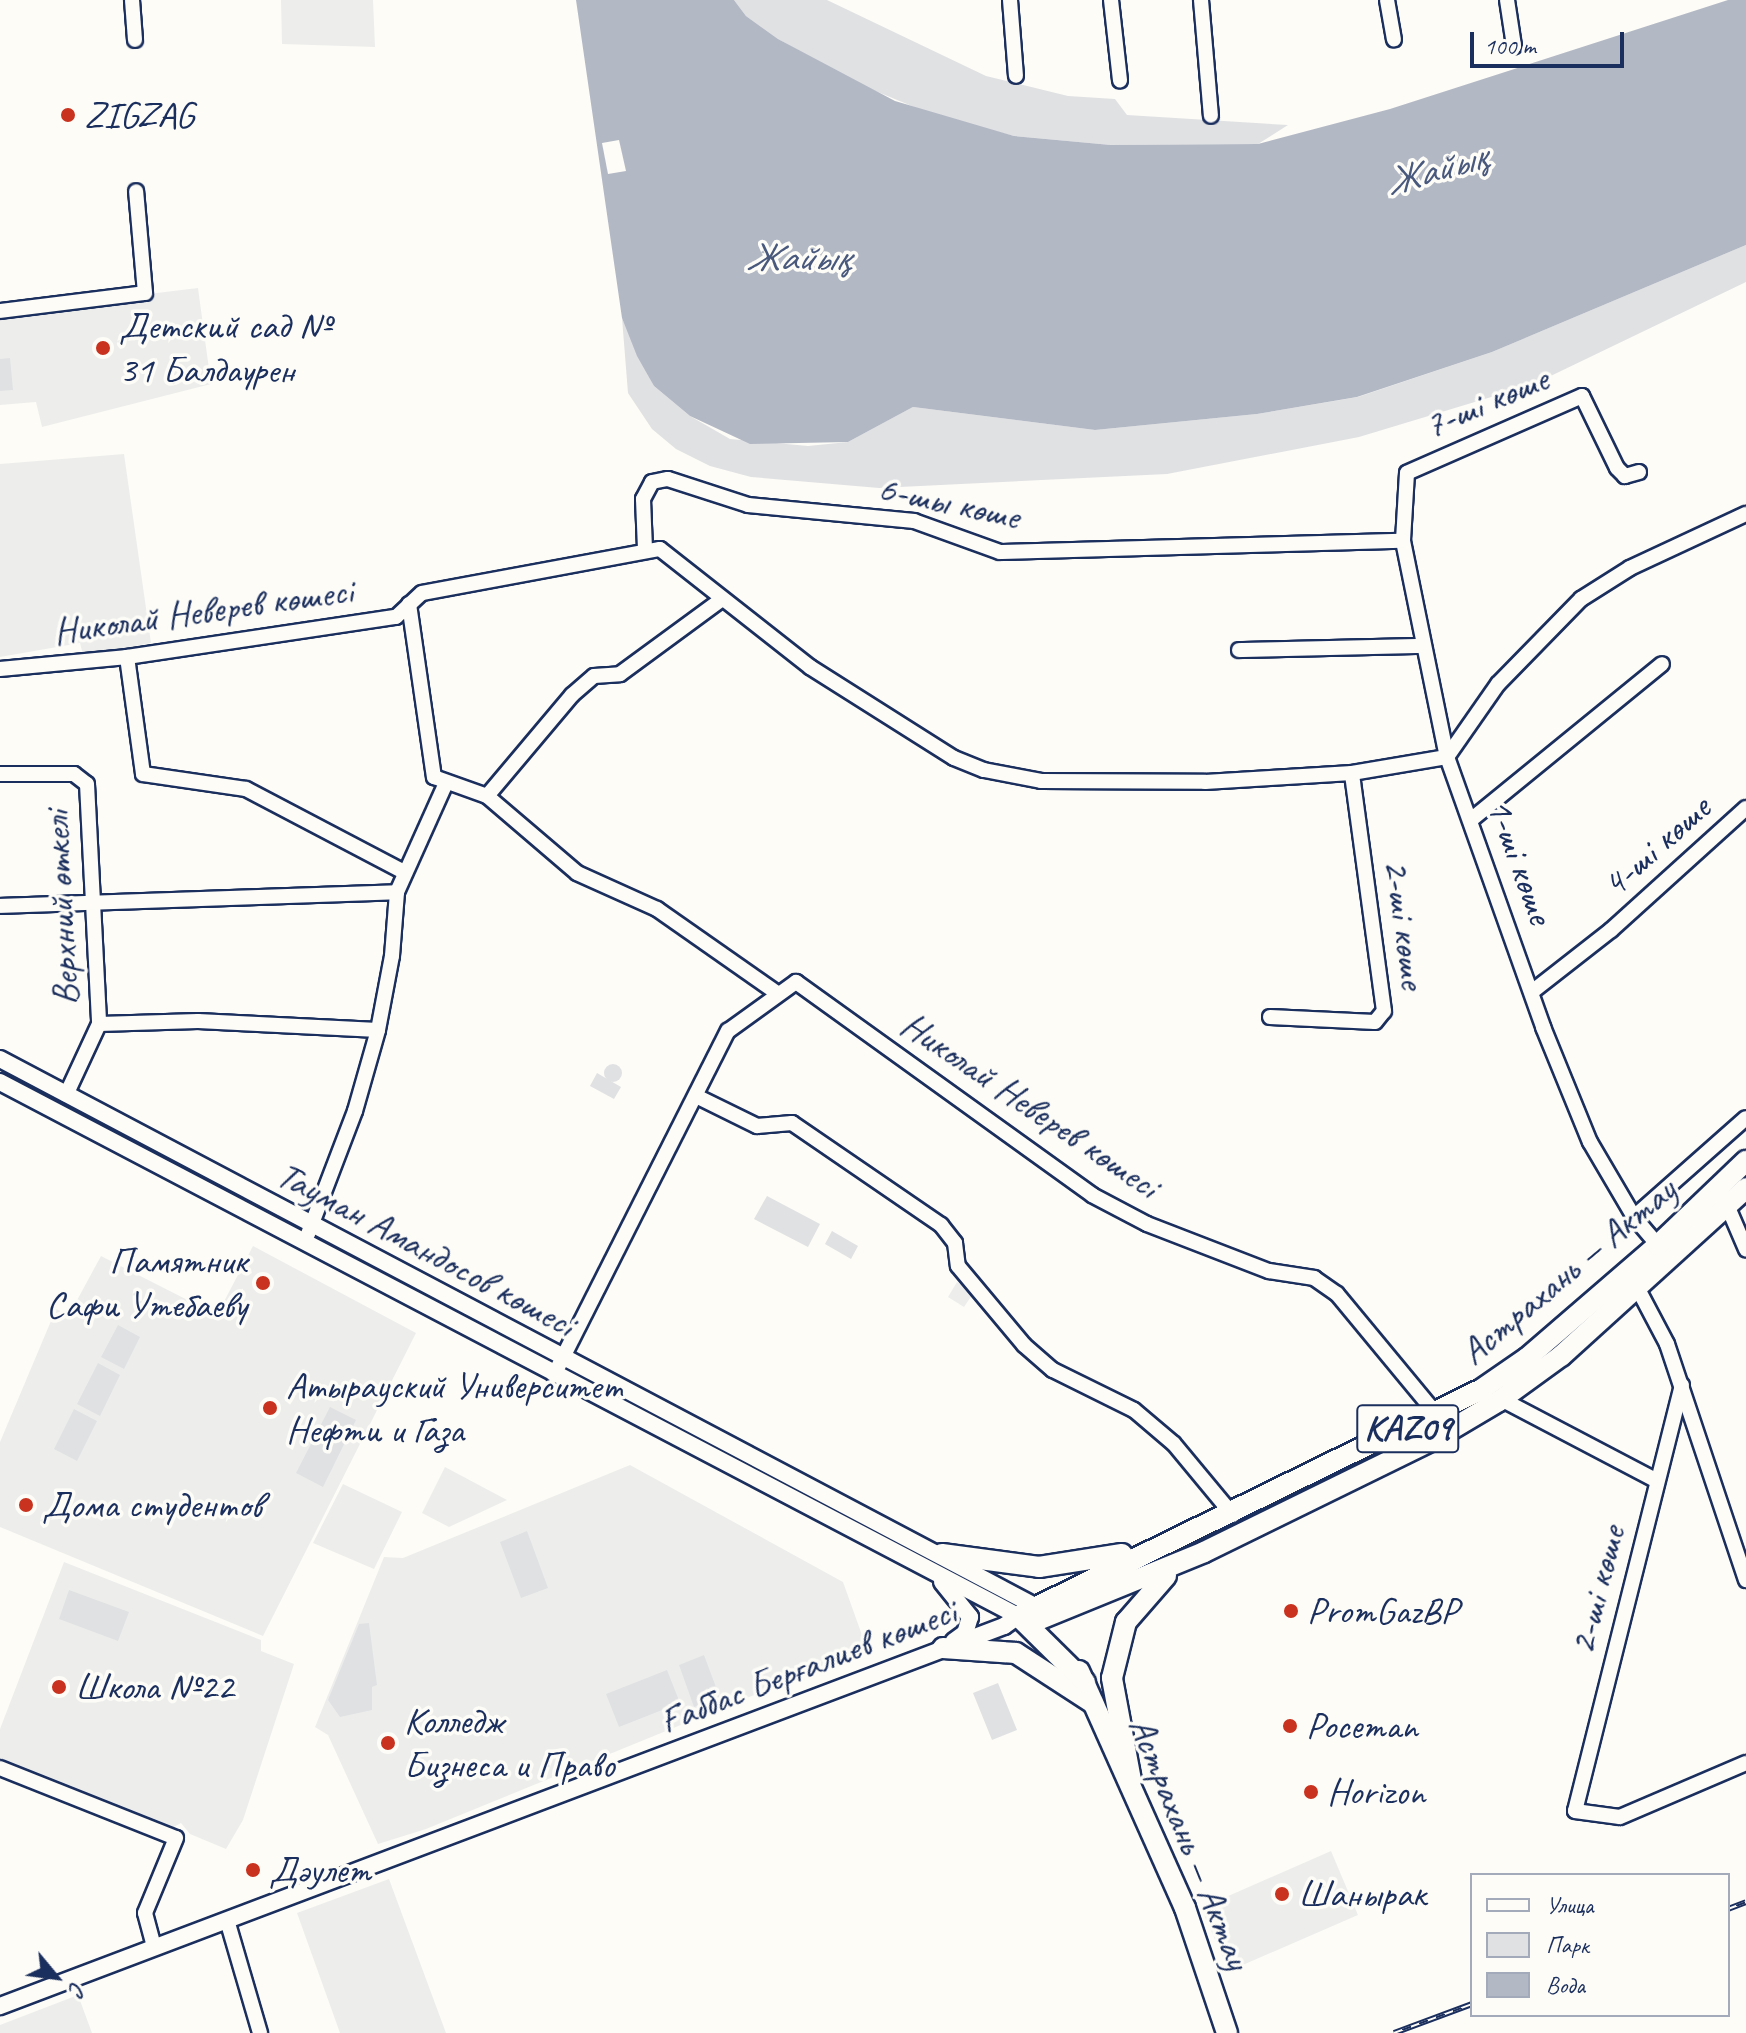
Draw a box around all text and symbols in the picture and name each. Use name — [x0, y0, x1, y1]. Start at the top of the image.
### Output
scale bar — [1474, 16, 1628, 66]
text: 100 m — [1484, 31, 1536, 61]
place label: ZIGZAG — [84, 92, 194, 138]
marker: ZIGZAG — [59, 106, 77, 124]
water label: Жайық — [1379, 132, 1493, 206]
water label: Жайық — [746, 233, 850, 281]
place label: Детский сад № 31 Балдаурен — [119, 303, 330, 392]
marker: Детский сад № 31 Балдаурен — [94, 339, 112, 357]
street label: 7-шi көше — [1417, 356, 1555, 448]
street label: 6-шы көше — [874, 465, 1024, 539]
street label: Николай Неверев көшесі — [50, 567, 356, 655]
street label: 4-шi көше — [1592, 785, 1720, 907]
street label: 1-ші көше — [1476, 792, 1564, 930]
street label: Верхний өткелі — [33, 809, 89, 1007]
street label: 2-ші көше — [1373, 856, 1437, 992]
street label: Николай Неверев көшесі — [892, 1002, 1168, 1208]
street label: Тауман Амандосов көшесі — [270, 1151, 582, 1347]
street label: Астрахань — Актау — [1451, 1168, 1685, 1374]
place label: Памятник Сафи Утебаеву — [54, 1238, 247, 1328]
marker: Памятник Сафи Утебаеву — [254, 1274, 272, 1292]
place label: Атырауский Университет Нефти и Газа — [286, 1363, 623, 1452]
road number: KAZ09 — [1356, 1397, 1460, 1461]
marker: Атырауский Университет Нефти и Газа — [261, 1399, 279, 1417]
place label: Дома студентов — [42, 1482, 266, 1528]
marker: Дома студентов — [17, 1496, 35, 1514]
street label: 2-ші көше — [1559, 1521, 1635, 1659]
street label: Ғаббас Берғалиев көшесі — [652, 1588, 962, 1744]
place label: PromGazBP — [1307, 1588, 1458, 1634]
marker: PromGazBP — [1282, 1602, 1300, 1620]
place label: Школа №22 — [75, 1664, 234, 1710]
marker: Школа №22 — [50, 1678, 68, 1696]
place label: Колледж Бизнеса и Право — [404, 1698, 616, 1788]
place label: Poceman — [1306, 1703, 1418, 1749]
street label: Астрахань — Актау — [1119, 1710, 1261, 1976]
marker: Poceman — [1281, 1717, 1299, 1735]
marker: Колледж Бизнеса и Право — [379, 1734, 397, 1752]
place label: Horizon — [1327, 1769, 1425, 1815]
marker: Horizon — [1302, 1783, 1320, 1801]
place label: Дәулет — [269, 1847, 370, 1893]
marker: Дәулет — [244, 1861, 262, 1879]
place label: Шанырак — [1298, 1871, 1426, 1917]
legend — [1470, 1873, 1730, 2017]
marker: Шанырак — [1273, 1885, 1291, 1903]
text: Улица — [1546, 1890, 1594, 1920]
text: Парк — [1546, 1930, 1589, 1960]
north arrow — [16, 1937, 96, 2017]
text: Вода — [1546, 1970, 1585, 2000]
text: С — [62, 1977, 92, 2000]

